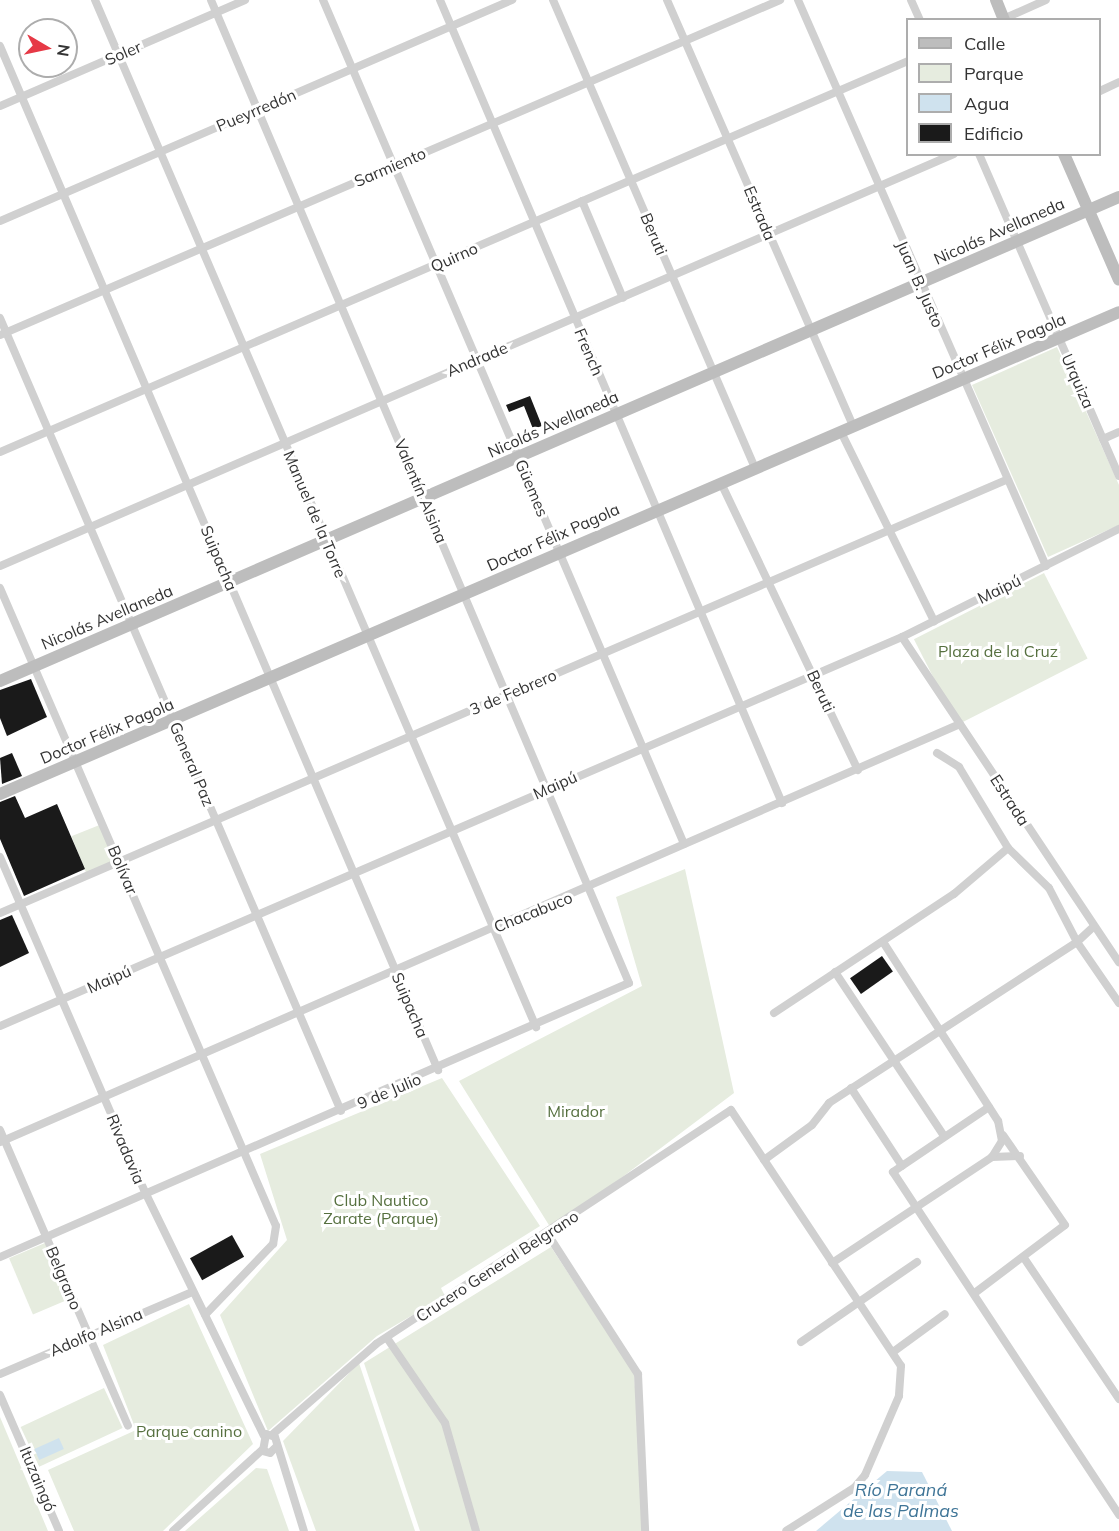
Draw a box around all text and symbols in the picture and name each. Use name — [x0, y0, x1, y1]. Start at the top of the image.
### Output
north arrow — [18, 18, 78, 78]
legend — [906, 18, 1101, 156]
text: Calle — [964, 32, 1005, 55]
street label: Soler — [102, 37, 144, 69]
text: N — [53, 43, 75, 58]
text: Parque — [964, 62, 1023, 85]
street label: Pueyrredón — [213, 85, 299, 135]
text: Agua — [964, 92, 1009, 115]
text: Edificio — [964, 122, 1023, 145]
street label: Sarmiento — [351, 143, 429, 191]
street label: Estrada — [740, 183, 780, 243]
street label: Nicolás Avellaneda — [931, 194, 1067, 268]
street label: Beruti — [637, 210, 671, 258]
street label: Quirno — [427, 238, 481, 276]
street label: Juan B. Justo — [892, 238, 948, 330]
street label: Doctor Félix Pagola — [929, 309, 1069, 383]
street label: French — [570, 325, 608, 379]
street label: Andrade — [444, 338, 510, 380]
street label: Urquiza — [1057, 351, 1099, 411]
street label: Nicolás Avellaneda — [485, 387, 621, 461]
street label: Valentín Alsina — [390, 436, 452, 546]
street label: Manuel de la Torre — [279, 447, 351, 581]
street label: Güemes — [511, 456, 553, 520]
street label: Doctor Félix Pagola — [484, 499, 622, 575]
street label: Suipacha — [197, 522, 241, 594]
street label: Maipú — [974, 570, 1024, 608]
street label: Nicolás Avellaneda — [38, 581, 176, 653]
park label: Plaza de la Cruz — [938, 641, 1058, 661]
street label: 3 de Febrero — [467, 665, 559, 719]
street label: Beruti — [803, 667, 839, 715]
street label: Doctor Félix Pagola — [37, 694, 177, 768]
street label: General Paz — [166, 719, 218, 809]
street label: Maipú — [530, 767, 580, 803]
street label: Estrada — [986, 771, 1034, 829]
street label: Bolívar — [104, 843, 142, 897]
street label: Chacabuco — [491, 888, 575, 936]
street label: Maipú — [84, 961, 134, 997]
street label: Suipacha — [388, 969, 432, 1041]
street label: 9 de Julio — [354, 1069, 424, 1113]
park label: Mirador — [547, 1101, 605, 1121]
street label: Rivadavia — [103, 1111, 149, 1187]
park label: Club Nautico Zarate (Parque) — [323, 1190, 439, 1228]
street label: Crucero General Belgrano — [412, 1206, 582, 1326]
street label: Belgrano — [42, 1243, 86, 1313]
street label: Adolfo Alsina — [47, 1304, 145, 1360]
park label: Parque canino — [136, 1421, 242, 1441]
street label: Ituzaingó — [16, 1444, 60, 1514]
water label: Río Paraná de las Palmas — [843, 1480, 959, 1522]

